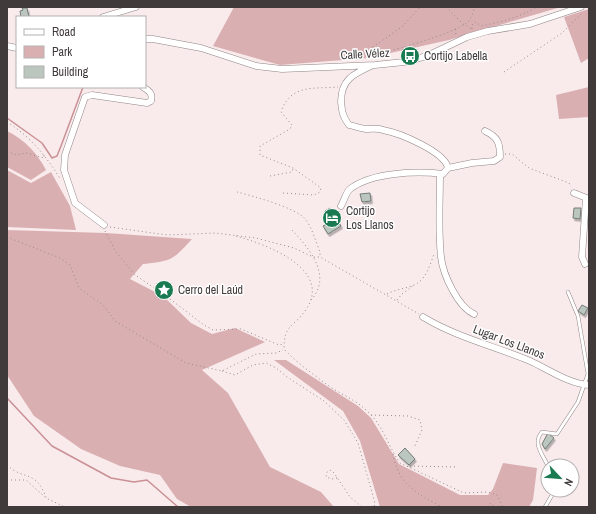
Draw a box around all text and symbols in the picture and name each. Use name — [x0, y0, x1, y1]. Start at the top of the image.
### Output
legend — [16, 16, 146, 88]
text: Road — [52, 24, 76, 40]
text: Park — [52, 44, 72, 60]
street label: Calle Vélez — [340, 45, 390, 63]
bus stop icon: Cortijo Labella — [399, 45, 421, 67]
place label: Cortijo Labella — [424, 48, 488, 64]
text: Building — [52, 64, 89, 80]
place label: Cortijo Los Llanos — [346, 203, 394, 233]
hotel icon: Cortijo Los Llanos — [321, 207, 343, 229]
place icon: Cerro del Laúd — [153, 279, 175, 301]
place label: Cerro del Laúd — [178, 282, 243, 298]
street label: Lugar Los Llanos — [471, 321, 547, 363]
north arrow — [540, 458, 580, 498]
text: N — [561, 476, 577, 488]

